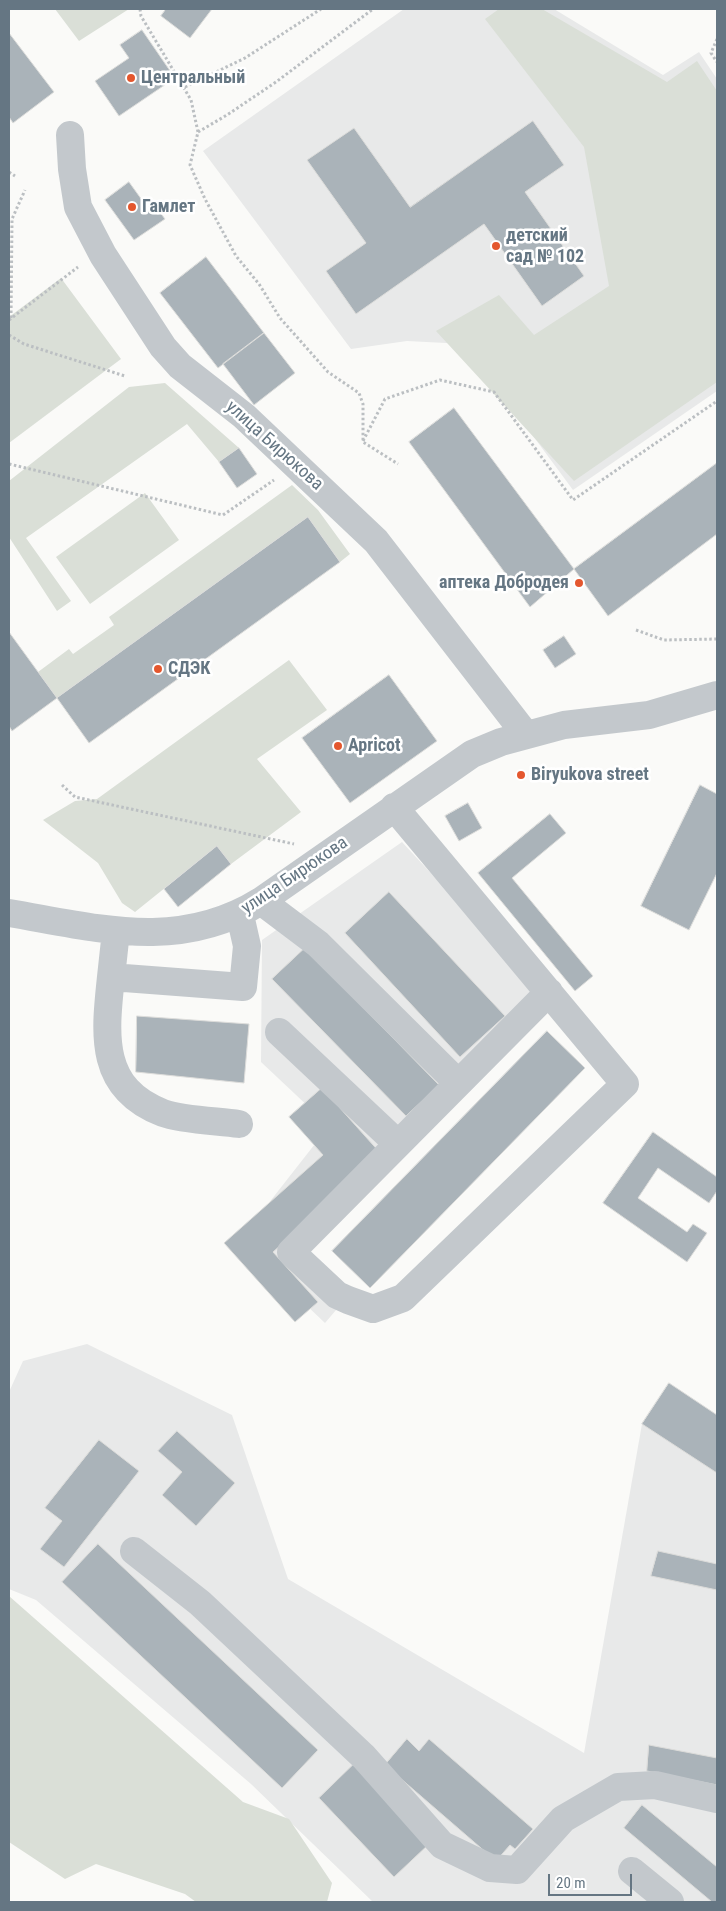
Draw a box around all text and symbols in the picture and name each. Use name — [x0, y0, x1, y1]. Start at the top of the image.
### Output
place label: Центральный — [141, 67, 245, 89]
marker: Центральный — [125, 72, 137, 84]
place label: Гамлет — [142, 196, 196, 218]
marker: Гамлет — [126, 201, 138, 213]
place label: детский сад № 102 — [506, 225, 584, 268]
marker: детский сад № 102 — [490, 240, 502, 252]
street label: улица Бирюкова — [221, 397, 327, 495]
place label: аптека Добродея — [439, 572, 569, 594]
marker: аптека Добродея — [573, 577, 585, 589]
place label: СДЭК — [168, 658, 210, 680]
marker: СДЭК — [152, 663, 164, 675]
place label: Apricot — [348, 735, 400, 757]
marker: Apricot — [332, 740, 344, 752]
place label: Biryukova street — [531, 764, 649, 786]
marker: Biryukova street — [515, 769, 527, 781]
street label: улица Бирюкова — [238, 833, 352, 919]
scale bar — [551, 1864, 635, 1896]
text: 20 m — [556, 1874, 586, 1892]

